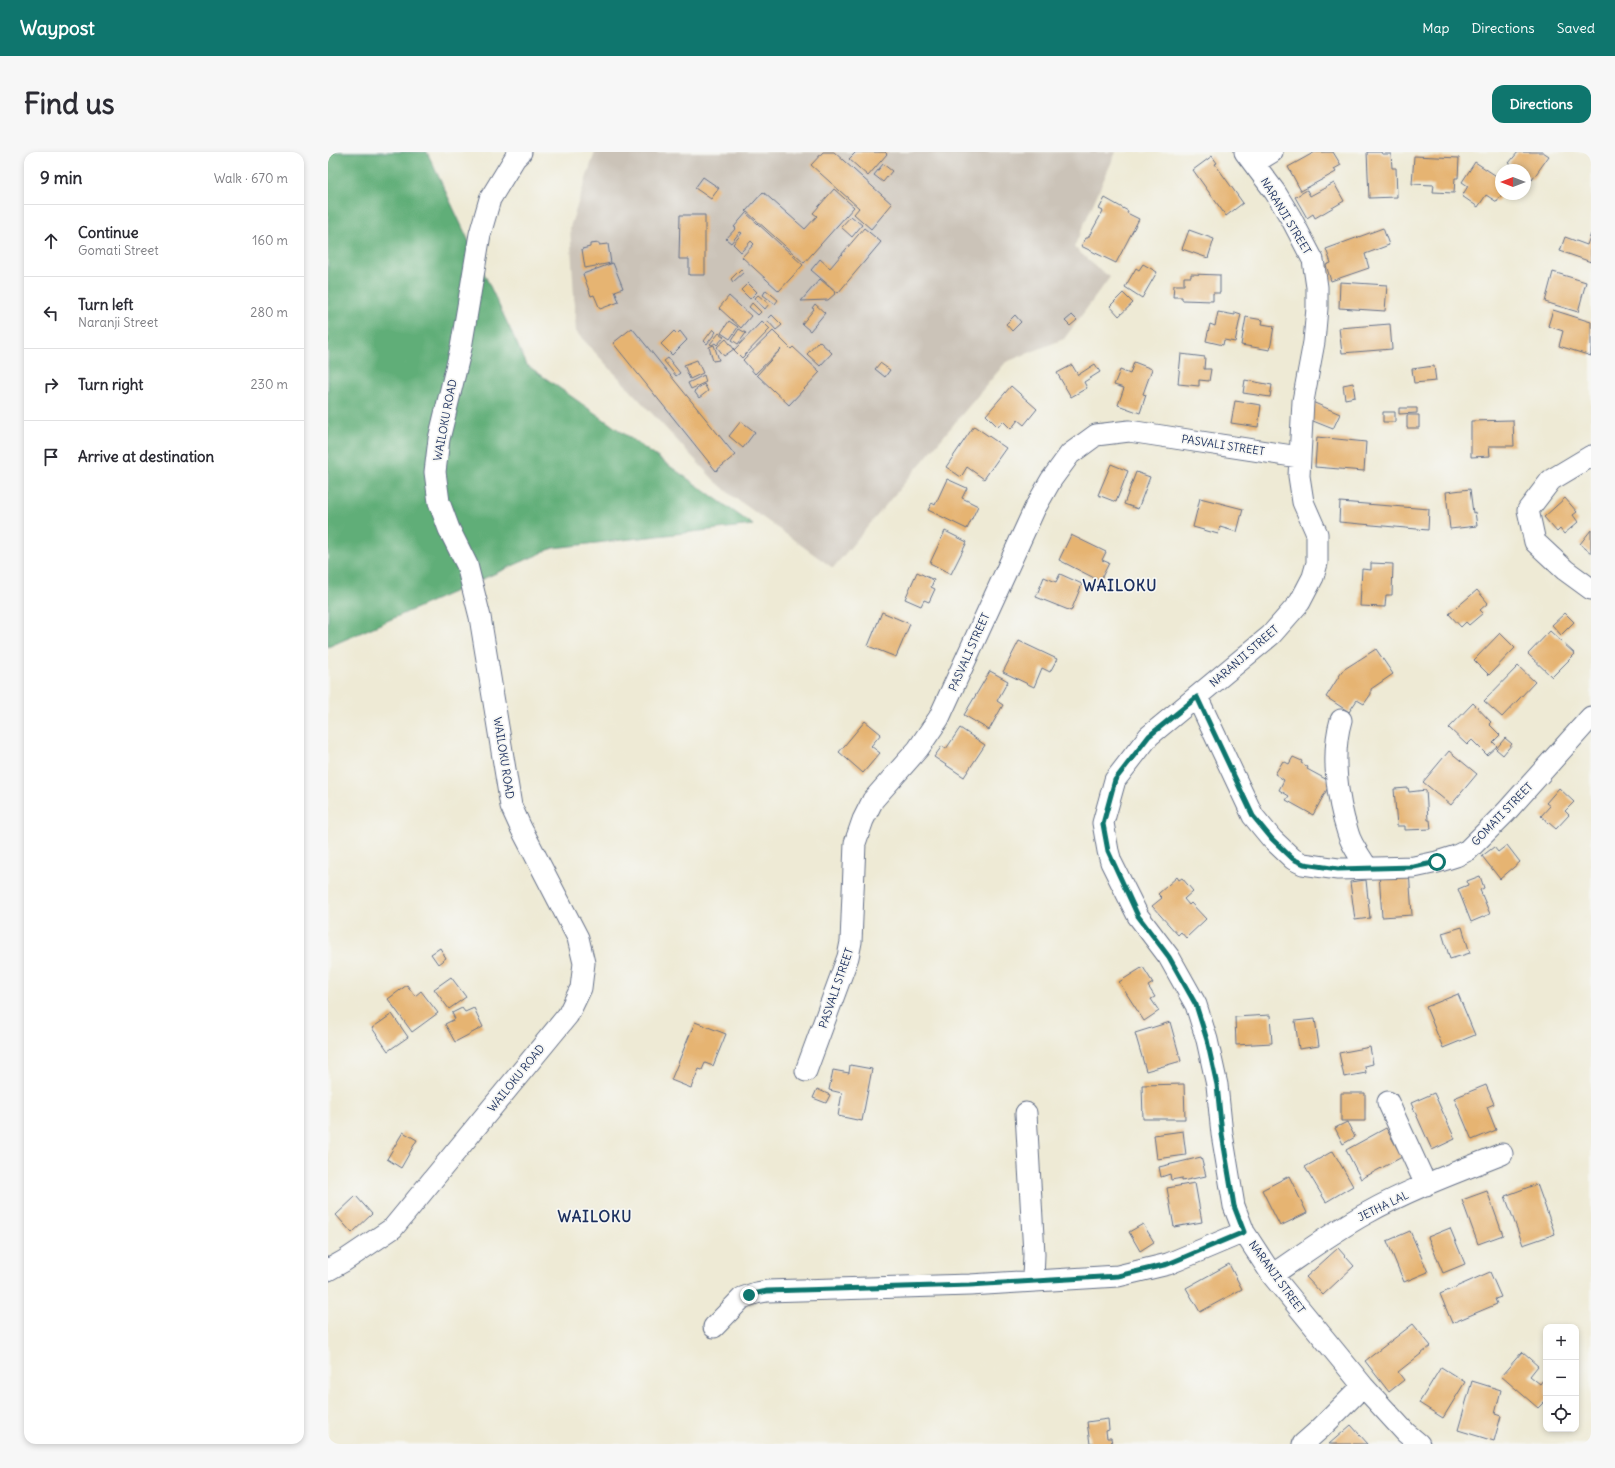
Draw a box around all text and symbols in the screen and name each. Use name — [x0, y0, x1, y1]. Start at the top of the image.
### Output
text: Waypost — [20, 16, 95, 40]
text: Map — [1422, 19, 1449, 37]
text: Directions — [1471, 19, 1535, 37]
text: Saved — [1557, 19, 1595, 37]
button: Directions — [1492, 85, 1591, 123]
text: Find us — [24, 86, 115, 122]
north arrow — [1495, 164, 1531, 200]
text: 9 min — [40, 167, 82, 189]
text: Walk · 670 m — [214, 170, 288, 187]
street label: NARANJI STREET — [1258, 175, 1314, 257]
text: Continue — [78, 223, 139, 242]
icon: ahead — [40, 230, 62, 252]
text: 160 m — [252, 232, 288, 249]
text: Gomati Street — [78, 242, 159, 259]
text: Turn left — [78, 295, 133, 314]
icon: left — [40, 302, 62, 324]
text: 280 m — [250, 304, 288, 321]
text: Naranji Street — [78, 314, 158, 331]
icon: right — [40, 374, 62, 396]
text: Turn right — [78, 375, 143, 394]
text: 230 m — [250, 376, 288, 393]
street label: WAILOKU ROAD — [430, 378, 460, 462]
street label: PASVALI STREET — [1180, 432, 1266, 459]
icon: arrive — [40, 446, 62, 468]
text: Arrive at destination — [78, 447, 214, 466]
district label: WAILOKU — [1082, 576, 1158, 595]
street label: PASVALI STREET — [946, 611, 993, 693]
street label: NARANJI STREET — [1207, 622, 1282, 690]
street label: WAILOKU ROAD — [491, 716, 517, 800]
street label: GOMATI STREET — [1468, 779, 1536, 849]
route start — [1428, 853, 1446, 871]
street label: PASVALI STREET — [816, 946, 856, 1030]
street label: WAILOKU ROAD — [484, 1041, 548, 1115]
street label: JETHA LAL — [1355, 1188, 1411, 1224]
district label: WAILOKU — [557, 1207, 633, 1226]
street label: NARANJI STREET — [1246, 1238, 1308, 1316]
route end — [740, 1286, 758, 1304]
map controls — [1543, 1324, 1579, 1432]
button: + — [1543, 1324, 1579, 1360]
button: − — [1543, 1360, 1579, 1396]
button: locate — [1543, 1396, 1579, 1432]

